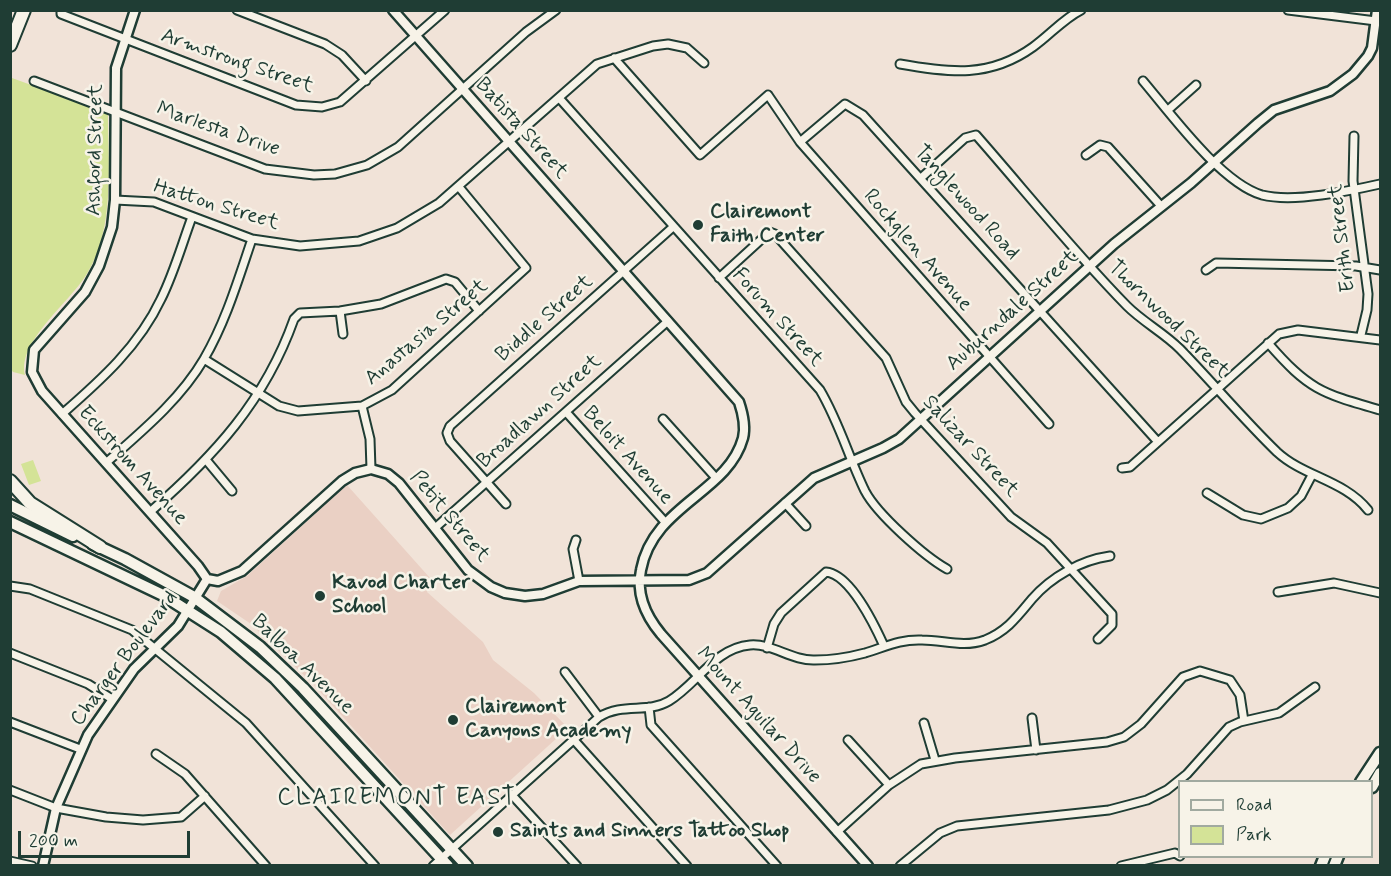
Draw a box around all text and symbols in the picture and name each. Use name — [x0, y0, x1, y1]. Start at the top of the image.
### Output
street label: Armstrong Street — [157, 24, 317, 100]
street label: Batista Street — [469, 73, 573, 185]
street label: Ashford Street — [82, 84, 110, 216]
street label: Marlesta Drive — [153, 97, 283, 163]
street label: Tanglewood Road — [908, 140, 1024, 266]
street label: Hatton Street — [150, 175, 282, 237]
street label: Erith Street — [1324, 182, 1362, 294]
street label: Rockglen Avenue — [857, 185, 977, 317]
place label: Clairemont Faith Center — [710, 200, 824, 250]
marker: Clairemont Faith Center — [691, 218, 705, 232]
street label: Auburndale Street — [942, 245, 1084, 377]
street label: Thornwood Street — [1102, 255, 1234, 385]
street label: Forum Street — [726, 263, 828, 373]
street label: Biddle Street — [491, 270, 599, 368]
street label: Anastasia Street — [360, 274, 494, 392]
street label: Broadlawn Street — [473, 349, 607, 475]
street label: Salizar Street — [916, 391, 1024, 503]
street label: Eckstrom Avenue — [72, 401, 192, 531]
street label: Beloit Avenue — [576, 402, 678, 510]
street label: Petit Street — [403, 466, 495, 568]
place label: Kavod Charter School — [332, 571, 470, 621]
street label: Charger Boulevard — [66, 586, 184, 732]
marker: Kavod Charter School — [313, 589, 327, 603]
street label: Balboa Avenue — [245, 610, 359, 720]
street label: Mount Aguilar Drive — [690, 642, 826, 790]
place label: Clairemont Canyons Academy — [465, 695, 631, 745]
marker: Clairemont Canyons Academy — [446, 713, 460, 727]
legend — [1178, 780, 1373, 858]
district label: CLAIREMONT EAST — [274, 785, 520, 813]
text: Road — [1236, 793, 1272, 817]
scale bar — [21, 819, 194, 857]
place label: Saints and Sinners Tattoo Shop — [510, 819, 790, 845]
text: Park — [1236, 823, 1272, 847]
marker: Saints and Sinners Tattoo Shop — [491, 825, 505, 839]
text: 200 m — [29, 829, 78, 853]

